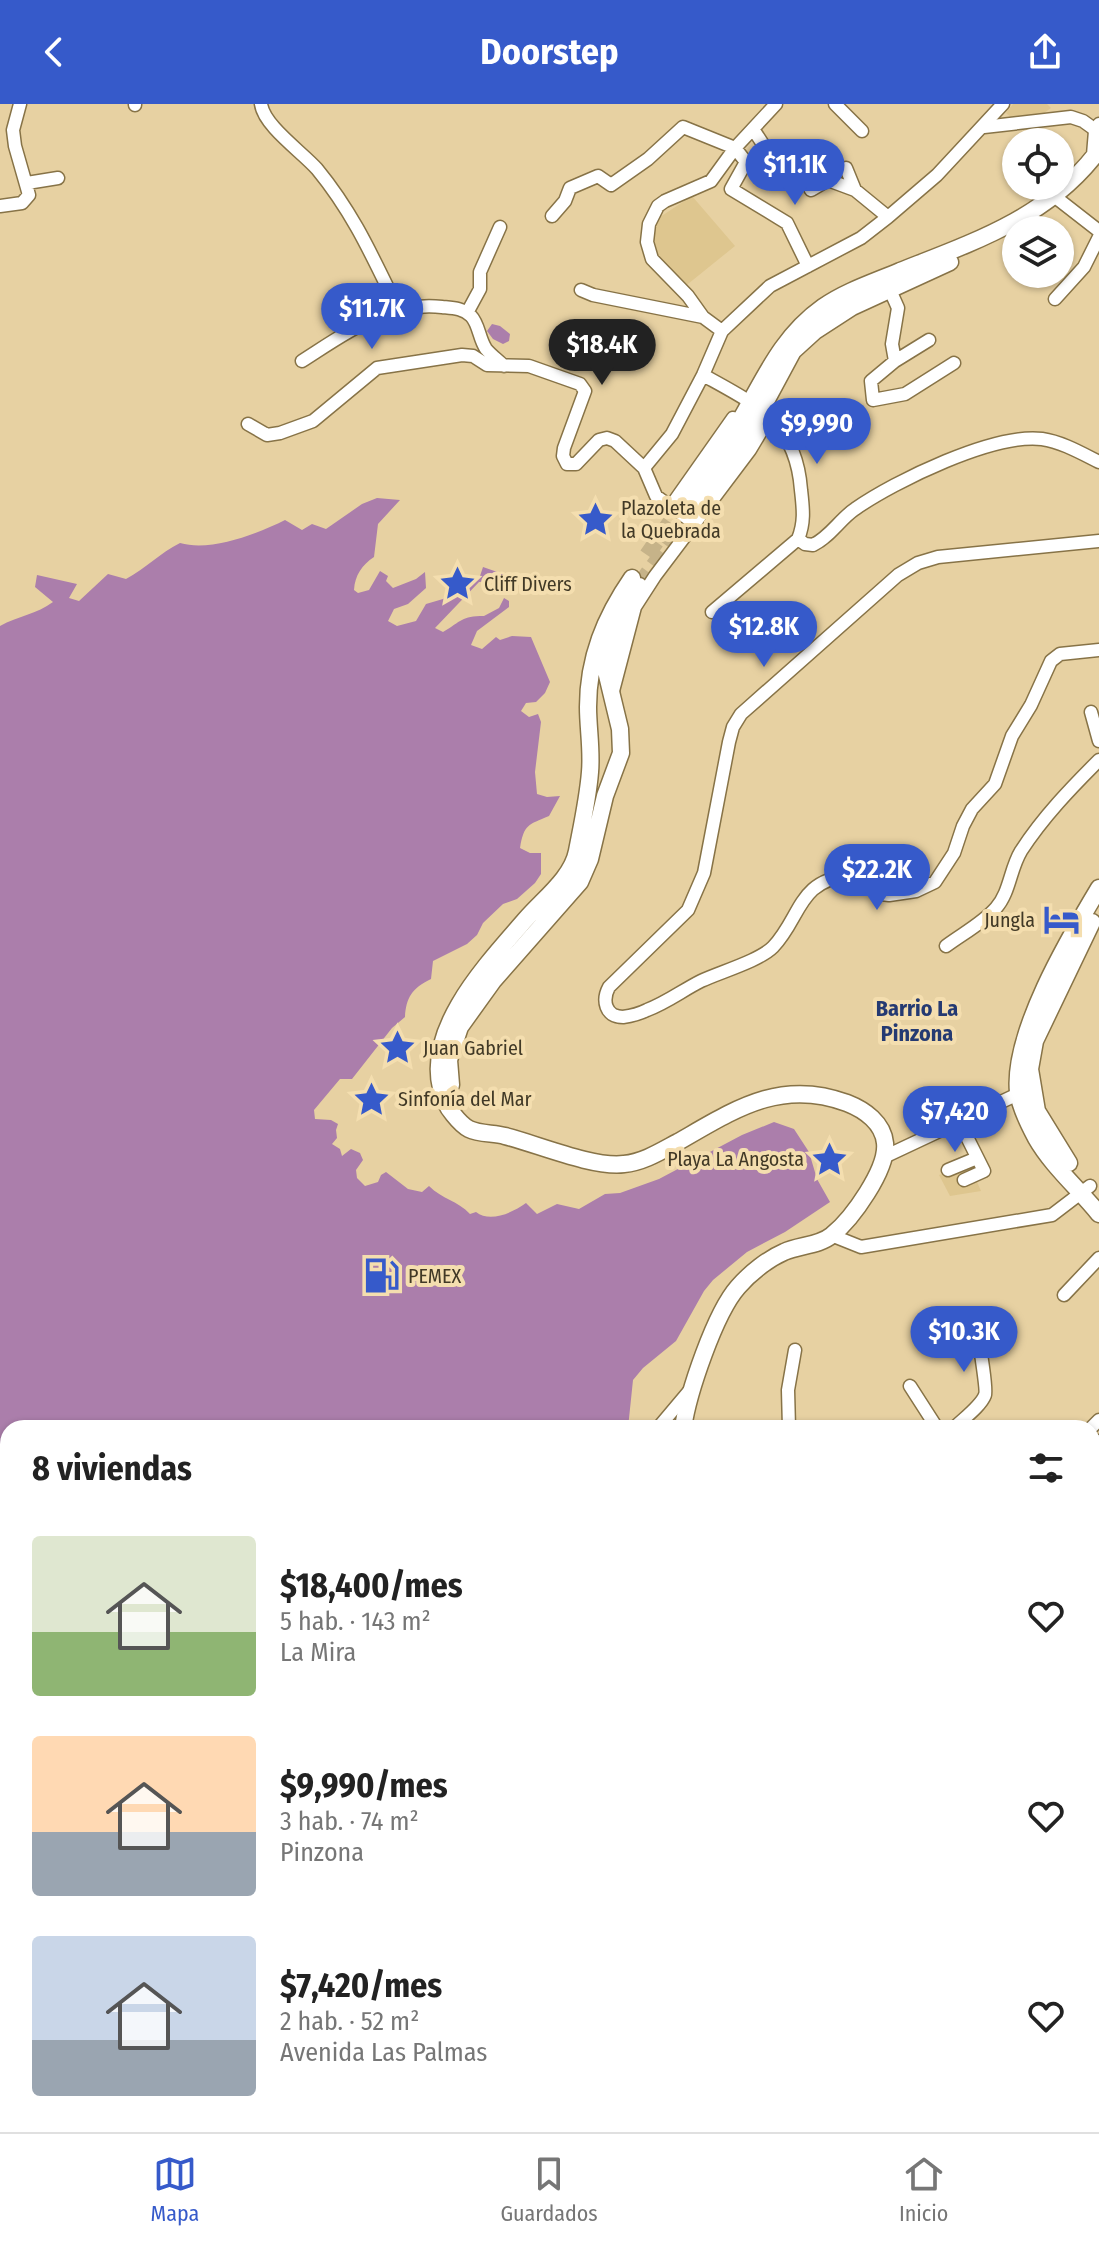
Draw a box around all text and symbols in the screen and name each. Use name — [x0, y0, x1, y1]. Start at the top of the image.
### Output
icon: back — [32, 30, 76, 74]
text: Doorstep — [480, 30, 619, 74]
icon: share — [1023, 30, 1067, 74]
map controls — [1002, 128, 1074, 288]
button: locate — [1002, 128, 1074, 200]
pin: $11.1K — [730, 139, 860, 207]
text: $11.1K — [764, 149, 827, 180]
button: layers — [1002, 216, 1074, 288]
pin: $11.7K — [307, 283, 437, 351]
text: $11.7K — [339, 293, 405, 324]
pin: $18.4K — [537, 319, 667, 387]
text: $18.4K — [567, 329, 637, 360]
pin: $9,990 — [752, 398, 882, 466]
text: $9,990 — [781, 408, 853, 439]
place label: Plazoleta de la Quebrada — [621, 496, 721, 543]
place icon: Plazoleta de la Quebrada — [576, 500, 614, 538]
place icon: Cliff Divers — [439, 565, 477, 603]
place label: Cliff Divers — [484, 572, 572, 596]
pin: $12.8K — [699, 601, 829, 669]
text: $12.8K — [729, 611, 799, 642]
pin: $22.2K — [812, 844, 942, 912]
text: $22.2K — [842, 854, 912, 885]
hotel icon: Jungla — [1042, 901, 1080, 939]
place label: Jungla — [984, 908, 1035, 932]
district label: Barrio La Pinzona — [876, 995, 958, 1047]
place icon: Juan Gabriel — [378, 1029, 416, 1067]
place label: Juan Gabriel — [423, 1036, 523, 1060]
place icon: Sinfonía del Mar — [353, 1080, 391, 1118]
pin: $7,420 — [890, 1086, 1020, 1154]
place label: Sinfonía del Mar — [398, 1087, 532, 1111]
text: $7,420 — [921, 1096, 989, 1127]
place icon: Playa La Angosta — [811, 1140, 849, 1178]
place label: Playa La Angosta — [667, 1147, 804, 1171]
fuel station icon: PEMEX — [363, 1257, 401, 1295]
place label: PEMEX — [408, 1264, 461, 1288]
pin: $10.3K — [899, 1306, 1029, 1374]
text: $10.3K — [929, 1316, 999, 1347]
icon: filters — [1024, 1446, 1068, 1490]
text: 8 viviendas — [32, 1448, 192, 1489]
text: $18,400/mes — [280, 1565, 463, 1606]
icon: home — [96, 1568, 192, 1664]
icon: heart — [1024, 1594, 1068, 1638]
text: 5 hab. · 143 m² — [280, 1606, 431, 1637]
text: La Mira — [280, 1637, 356, 1668]
text: $9,990/mes — [280, 1765, 448, 1806]
icon: home — [96, 1768, 192, 1864]
icon: heart — [1024, 1794, 1068, 1838]
text: 3 hab. · 74 m² — [280, 1806, 419, 1837]
text: Pinzona — [280, 1837, 364, 1868]
text: $7,420/mes — [280, 1965, 442, 2006]
icon: home — [96, 1968, 192, 2064]
icon: heart — [1024, 1994, 1068, 2038]
text: 2 hab. · 52 m² — [280, 2006, 419, 2037]
text: Avenida Las Palmas — [280, 2037, 487, 2068]
tab: Mapa — [151, 2152, 199, 2227]
tab: Guardados — [500, 2152, 598, 2227]
tab: Inicio — [899, 2152, 948, 2227]

